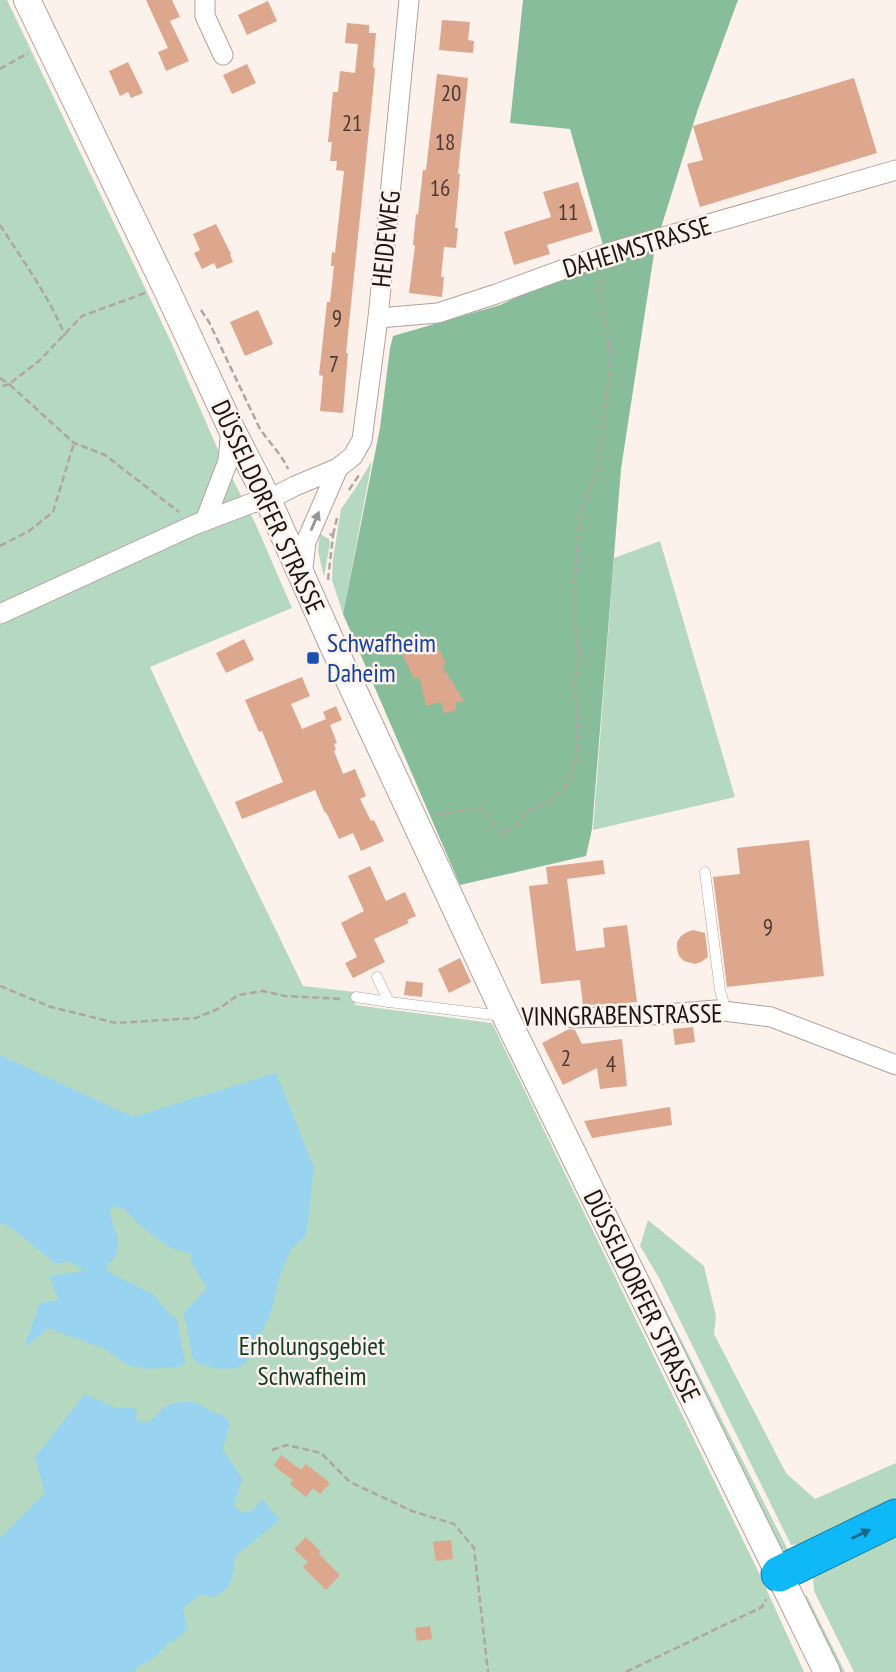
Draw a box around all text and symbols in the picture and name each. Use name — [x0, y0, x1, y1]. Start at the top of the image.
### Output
house number: 20 — [441, 78, 461, 107]
house number: 21 — [342, 108, 362, 137]
house number: 18 — [435, 127, 455, 156]
house number: 16 — [430, 173, 450, 202]
street label: HEIDEWEG — [364, 189, 407, 289]
house number: 11 — [558, 197, 578, 226]
street label: DAHEIMSTRASSE — [559, 208, 715, 285]
house number: 9 — [332, 303, 342, 332]
house number: 7 — [329, 349, 339, 378]
street label: DÜSSELDORFER STRASSE — [204, 395, 332, 619]
one-way arrow — [310, 510, 321, 531]
place label: Schwafheim Daheim — [327, 626, 436, 689]
marker: Schwafheim Daheim — [305, 650, 321, 666]
house number: 9 — [763, 912, 773, 941]
street label: VINNGRABENSTRASSE — [520, 996, 723, 1033]
house number: 2 — [561, 1043, 571, 1072]
house number: 4 — [606, 1049, 616, 1078]
street label: DÜSSELDORFER STRASSE — [577, 1184, 708, 1407]
park label: Erholungsgebiet Schwafheim — [239, 1329, 385, 1392]
one-way arrow — [851, 1528, 871, 1539]

